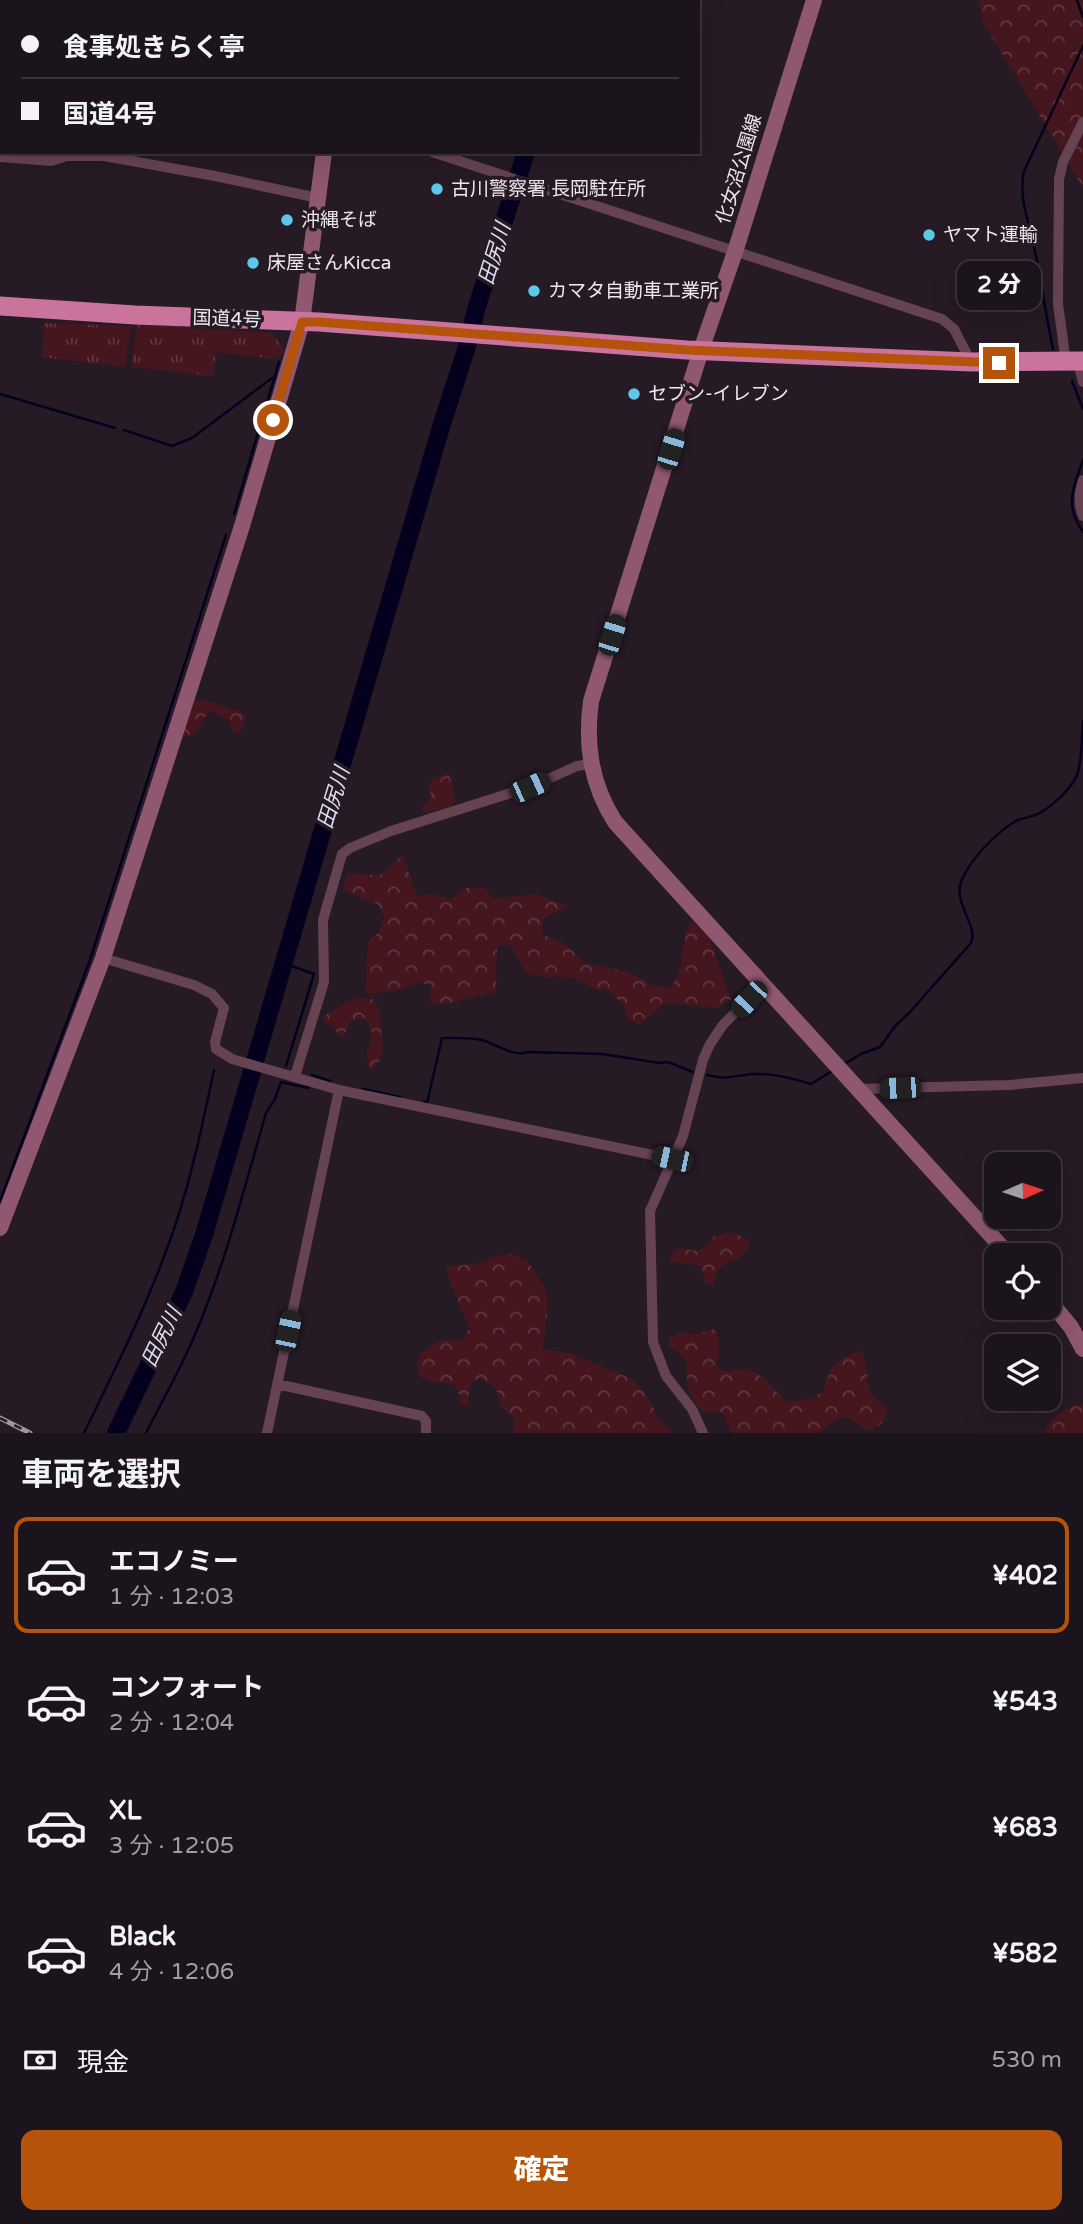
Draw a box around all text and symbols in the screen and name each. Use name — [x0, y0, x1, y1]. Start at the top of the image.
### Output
text: 食事処きらく亭 — [63, 32, 245, 63]
text: 国道4号 — [63, 99, 157, 130]
street label: 化女沼公園線 — [712, 111, 766, 227]
place label: 古川警察署 長岡駐在所 — [451, 178, 646, 200]
marker: 古川警察署 長岡駐在所 — [429, 181, 445, 197]
place label: 沖縄そば — [301, 209, 377, 231]
marker: 沖縄そば — [279, 212, 295, 228]
water label: 田尻川 — [474, 218, 517, 288]
place label: ヤマト運輸 — [943, 224, 1038, 246]
marker: ヤマト運輸 — [921, 227, 937, 243]
place label: 床屋さんKicca — [267, 252, 391, 274]
marker: 床屋さんKicca — [245, 255, 261, 271]
callout: 2 分 — [957, 262, 1041, 310]
text: 2 分 — [977, 271, 1021, 299]
place label: カマタ自動車工業所 — [548, 280, 719, 302]
marker: カマタ自動車工業所 — [526, 283, 542, 299]
street label: 国道4号 — [192, 307, 262, 331]
route end — [983, 347, 1015, 379]
place label: セブン-イレブン — [648, 383, 789, 405]
marker: セブン-イレブン — [626, 386, 642, 402]
route start — [257, 404, 289, 436]
car — [655, 426, 688, 472]
car — [596, 612, 629, 658]
water label: 田尻川 — [313, 762, 356, 832]
car — [507, 769, 554, 805]
car — [727, 977, 772, 1021]
car — [879, 1077, 922, 1099]
car — [650, 1144, 695, 1174]
north arrow — [984, 1152, 1060, 1228]
map controls — [984, 1152, 1061, 1411]
button: locate — [984, 1243, 1061, 1320]
water label: 田尻川 — [137, 1301, 188, 1371]
car — [274, 1308, 303, 1354]
button: layers — [984, 1334, 1061, 1411]
text: 車両を選択 — [21, 1456, 181, 1494]
icon: car — [25, 1544, 88, 1607]
text: エコノミー — [109, 1546, 239, 1577]
text: ¥402 — [992, 1560, 1058, 1591]
text: 1 分 · 12:03 — [109, 1583, 234, 1611]
icon: car — [25, 1670, 88, 1733]
text: コンフォート — [109, 1672, 264, 1703]
text: ¥543 — [992, 1686, 1058, 1717]
text: 2 分 · 12:04 — [109, 1709, 234, 1737]
text: XL — [109, 1795, 141, 1826]
icon: car — [25, 1796, 88, 1859]
text: ¥683 — [992, 1812, 1058, 1843]
text: 3 分 · 12:05 — [109, 1832, 234, 1860]
text: Black — [109, 1921, 176, 1952]
icon: car — [25, 1922, 88, 1985]
text: ¥582 — [992, 1938, 1058, 1969]
text: 4 分 · 12:06 — [109, 1958, 234, 1986]
icon: cash — [21, 2041, 59, 2079]
text: 530 m — [992, 2046, 1062, 2074]
text: 現金 — [77, 2047, 129, 2078]
button: 確定 — [21, 2130, 1062, 2210]

